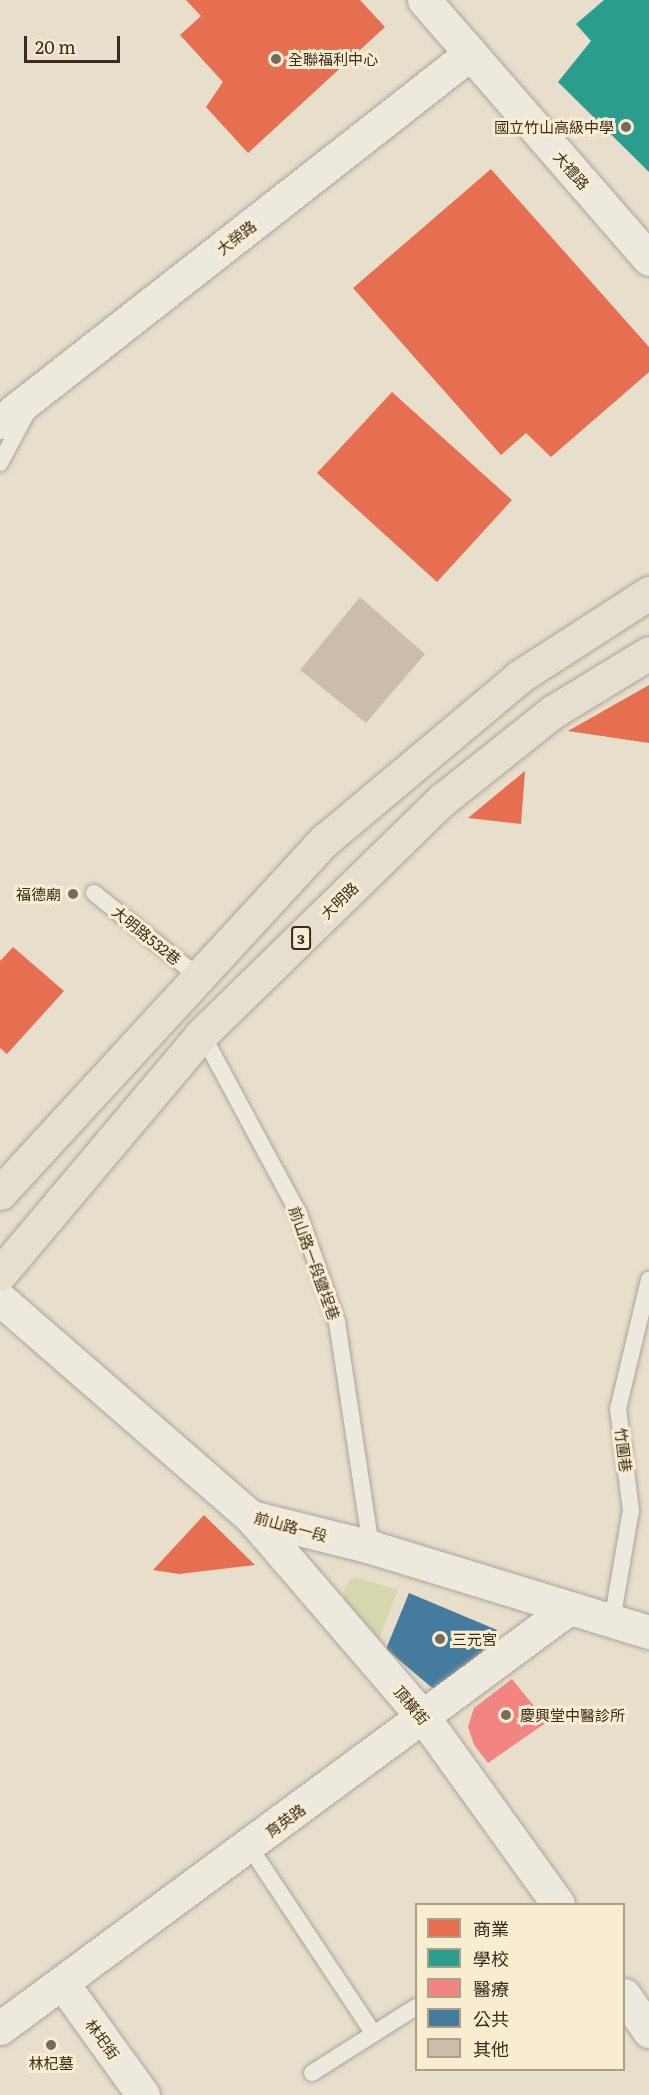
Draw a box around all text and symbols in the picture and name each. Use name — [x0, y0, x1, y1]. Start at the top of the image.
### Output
scale bar — [27, 24, 123, 62]
text: 20 m — [35, 33, 76, 60]
place label: 全聯福利中心 — [288, 50, 378, 68]
marker: 全聯福利中心 — [269, 52, 283, 66]
place label: 國立竹山高級中學 — [494, 118, 614, 136]
marker: 國立竹山高級中學 — [619, 120, 633, 134]
street label: 大禮路 — [550, 147, 594, 193]
street label: 大榮路 — [213, 216, 259, 258]
street label: 大明路 — [317, 878, 361, 922]
place label: 福德廟 — [16, 885, 61, 903]
marker: 福德廟 — [66, 887, 80, 901]
street label: 大明路532巷 — [109, 902, 185, 968]
road number: 3 — [290, 927, 312, 949]
street label: 前山路一段鹽埕巷 — [286, 1204, 344, 1322]
street label: 竹圍巷 — [612, 1427, 636, 1473]
street label: 前山路一段 — [252, 1508, 330, 1544]
place label: 三元宮 — [452, 1630, 497, 1648]
marker: 三元宮 — [433, 1632, 447, 1646]
street label: 頂橫街 — [391, 1682, 433, 1728]
marker: 慶興堂中醫診所 — [497, 1706, 515, 1724]
place label: 慶興堂中醫診所 — [520, 1706, 625, 1724]
street label: 育英路 — [262, 1799, 308, 1841]
legend — [415, 1903, 625, 2071]
text: 商業 — [473, 1915, 509, 1942]
text: 學校 — [473, 1945, 509, 1972]
text: 醫療 — [473, 1975, 509, 2002]
text: 公共 — [473, 2005, 509, 2032]
street label: 林圯街 — [82, 2016, 124, 2062]
text: 其他 — [473, 2035, 509, 2062]
marker: 林杞墓 — [44, 2038, 58, 2052]
place label: 林杞墓 — [29, 2054, 73, 2072]

